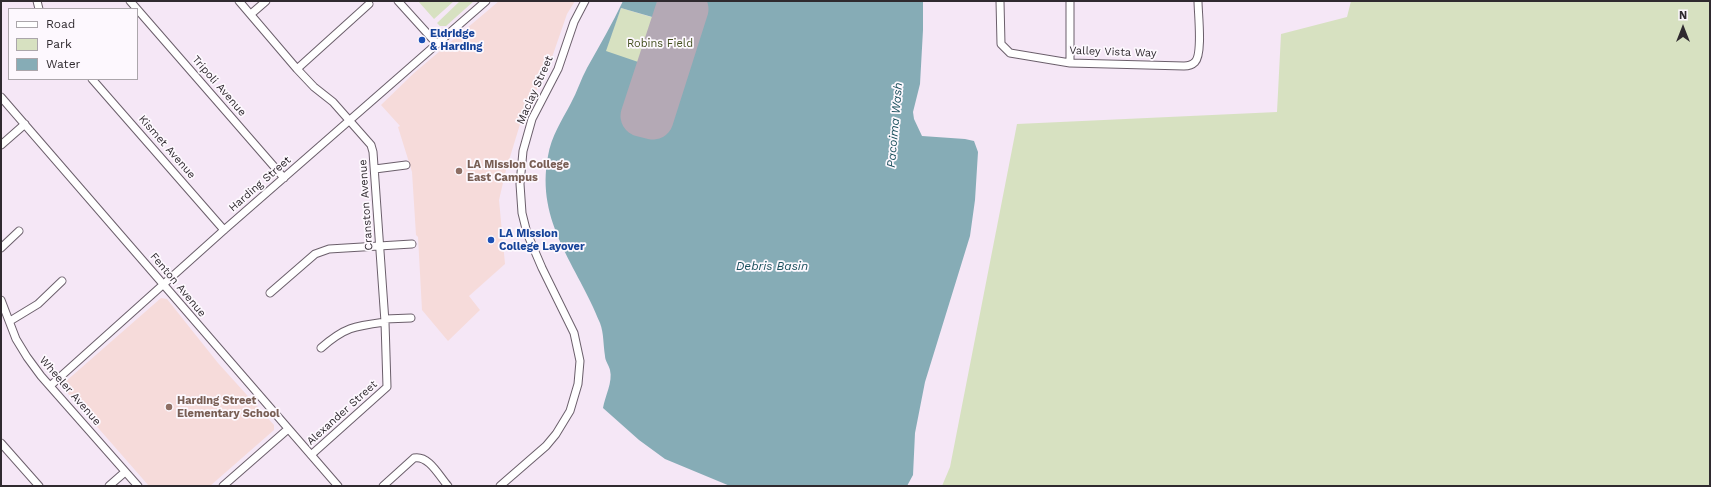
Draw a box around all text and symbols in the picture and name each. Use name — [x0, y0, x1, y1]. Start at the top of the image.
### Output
legend — [8, 8, 138, 80]
north arrow — [1663, 8, 1703, 48]
text: N — [1679, 9, 1687, 22]
text: Road — [46, 17, 75, 31]
place label: Eldridge & Harding — [430, 27, 482, 53]
marker: Eldridge & Harding — [417, 35, 427, 45]
text: Park — [46, 37, 72, 51]
park label: Robins Field — [627, 37, 693, 51]
street label: Valley Vista Way — [1069, 44, 1157, 60]
street label: Tripoli Avenue — [189, 53, 249, 119]
street label: Maclay Street — [514, 54, 556, 126]
text: Water — [46, 57, 80, 71]
water label: Pacoima Wash — [884, 82, 906, 168]
street label: Kismet Avenue — [136, 113, 198, 181]
street label: Harding Street — [226, 153, 294, 215]
place label: LA Mission College East Campus — [467, 158, 569, 184]
street label: Cranston Avenue — [356, 159, 376, 251]
marker: LA Mission College East Campus — [454, 166, 464, 176]
place label: LA Mission College Layover — [499, 227, 585, 253]
marker: LA Mission College Layover — [486, 235, 496, 245]
street label: Fenton Avenue — [147, 250, 209, 320]
water label: Debris Basin — [736, 259, 808, 273]
street label: Wheeler Avenue — [37, 354, 103, 428]
street label: Alexander Street — [304, 378, 380, 448]
place label: Harding Street Elementary School — [177, 394, 280, 420]
marker: Harding Street Elementary School — [164, 402, 174, 412]

